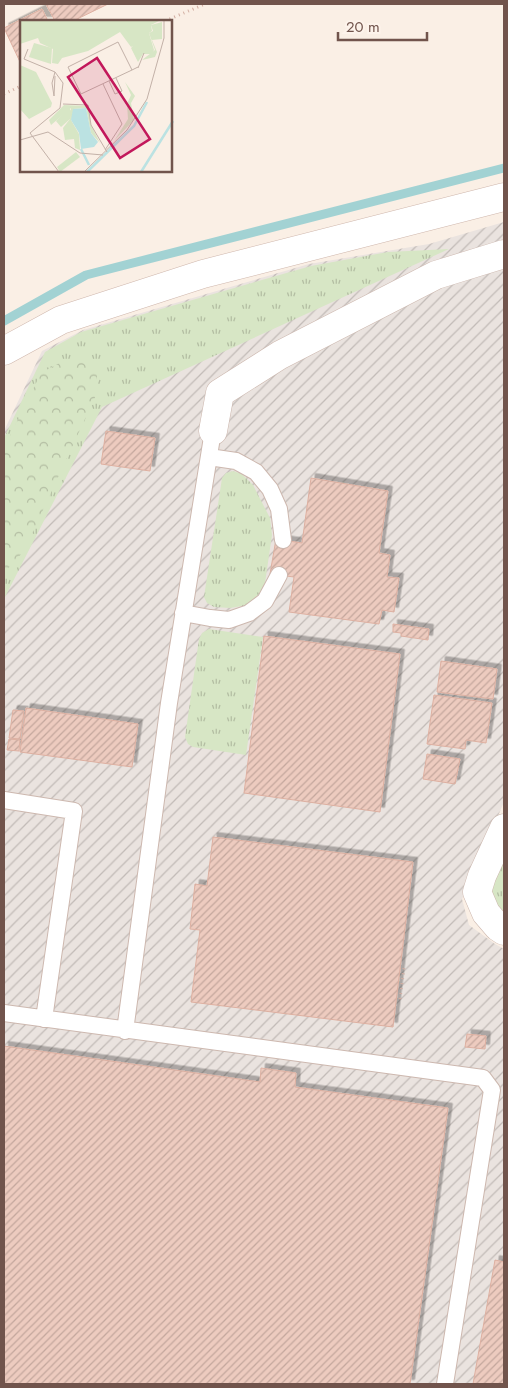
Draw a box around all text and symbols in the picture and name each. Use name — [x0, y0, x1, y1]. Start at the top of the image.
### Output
scale bar — [338, 10, 427, 42]
text: 20 m — [346, 16, 380, 38]
inset map — [20, 20, 172, 172]

